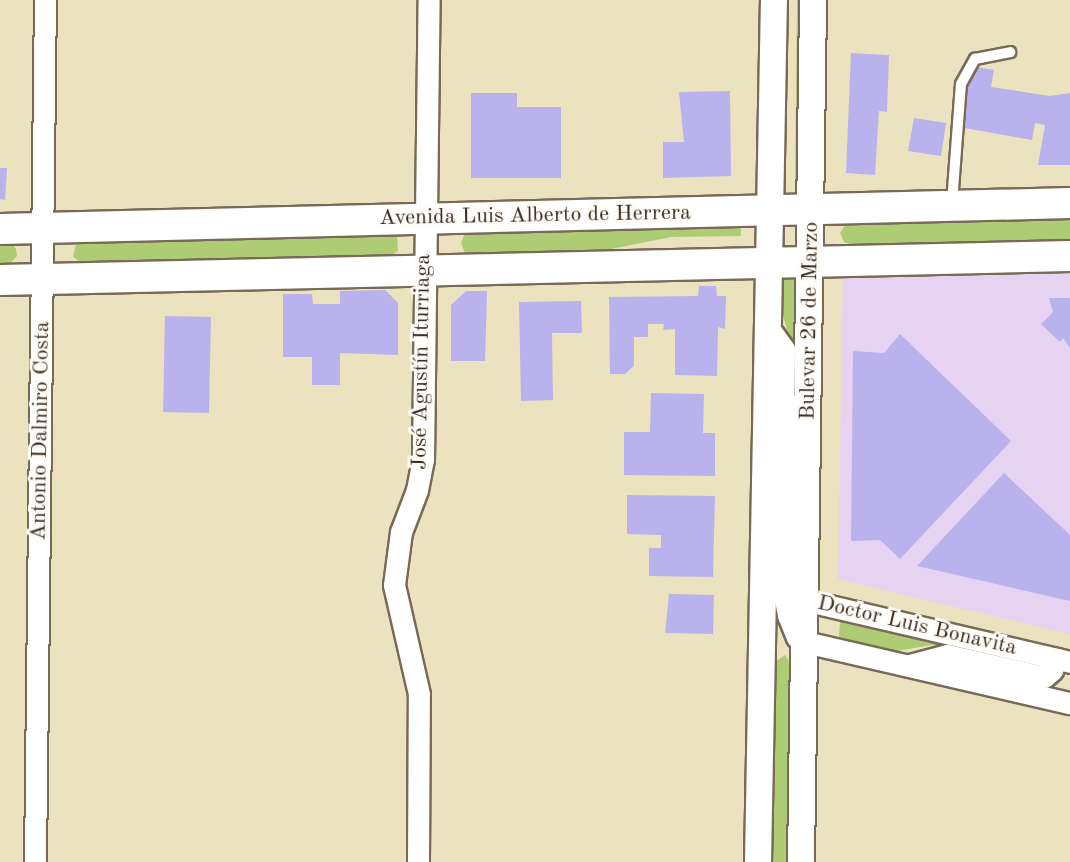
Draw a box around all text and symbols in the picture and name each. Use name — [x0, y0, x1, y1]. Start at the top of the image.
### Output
street label: Avenida Luis Alberto de Herrera — [379, 200, 691, 232]
street label: Bulevar 26 de Marzo — [795, 222, 825, 420]
street label: José Agustín Iturriaga — [407, 254, 437, 470]
street label: Antonio Dalmiro Costa — [26, 321, 56, 541]
street label: Doctor Luis Bonavita — [815, 590, 1019, 662]

